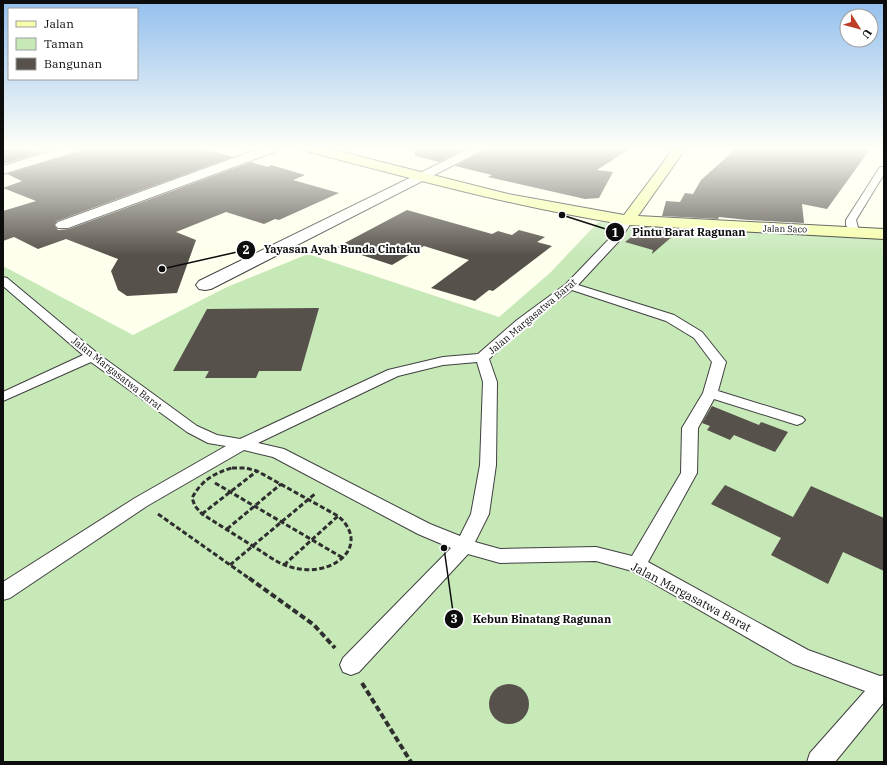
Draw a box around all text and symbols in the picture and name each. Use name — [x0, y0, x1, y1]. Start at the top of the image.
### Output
legend — [8, 8, 138, 80]
north arrow — [839, 8, 879, 48]
text: Jalan — [44, 16, 74, 31]
text: U — [859, 26, 875, 42]
text: Taman — [44, 36, 84, 51]
text: Bangunan — [44, 56, 102, 71]
callout: Pintu Barat Ragunan — [605, 221, 754, 244]
street label: Jalan Saco — [763, 223, 807, 234]
text: 1 — [611, 225, 619, 240]
text: Pintu Barat Ragunan — [632, 225, 746, 239]
callout: Yayasan Ayah Bunda Cintaku — [236, 238, 429, 261]
text: 2 — [242, 242, 250, 257]
text: Yayasan Ayah Bunda Cintaku — [264, 242, 420, 256]
street label: Jalan Margasatwa Barat — [485, 275, 580, 357]
street label: Jalan Margasatwa Barat — [69, 334, 165, 413]
street label: Jalan Margasatwa Barat — [629, 559, 754, 635]
callout: Kebun Binatang Ragunan — [444, 608, 619, 631]
text: 3 — [450, 611, 458, 626]
text: Kebun Binatang Ragunan — [473, 612, 611, 626]

